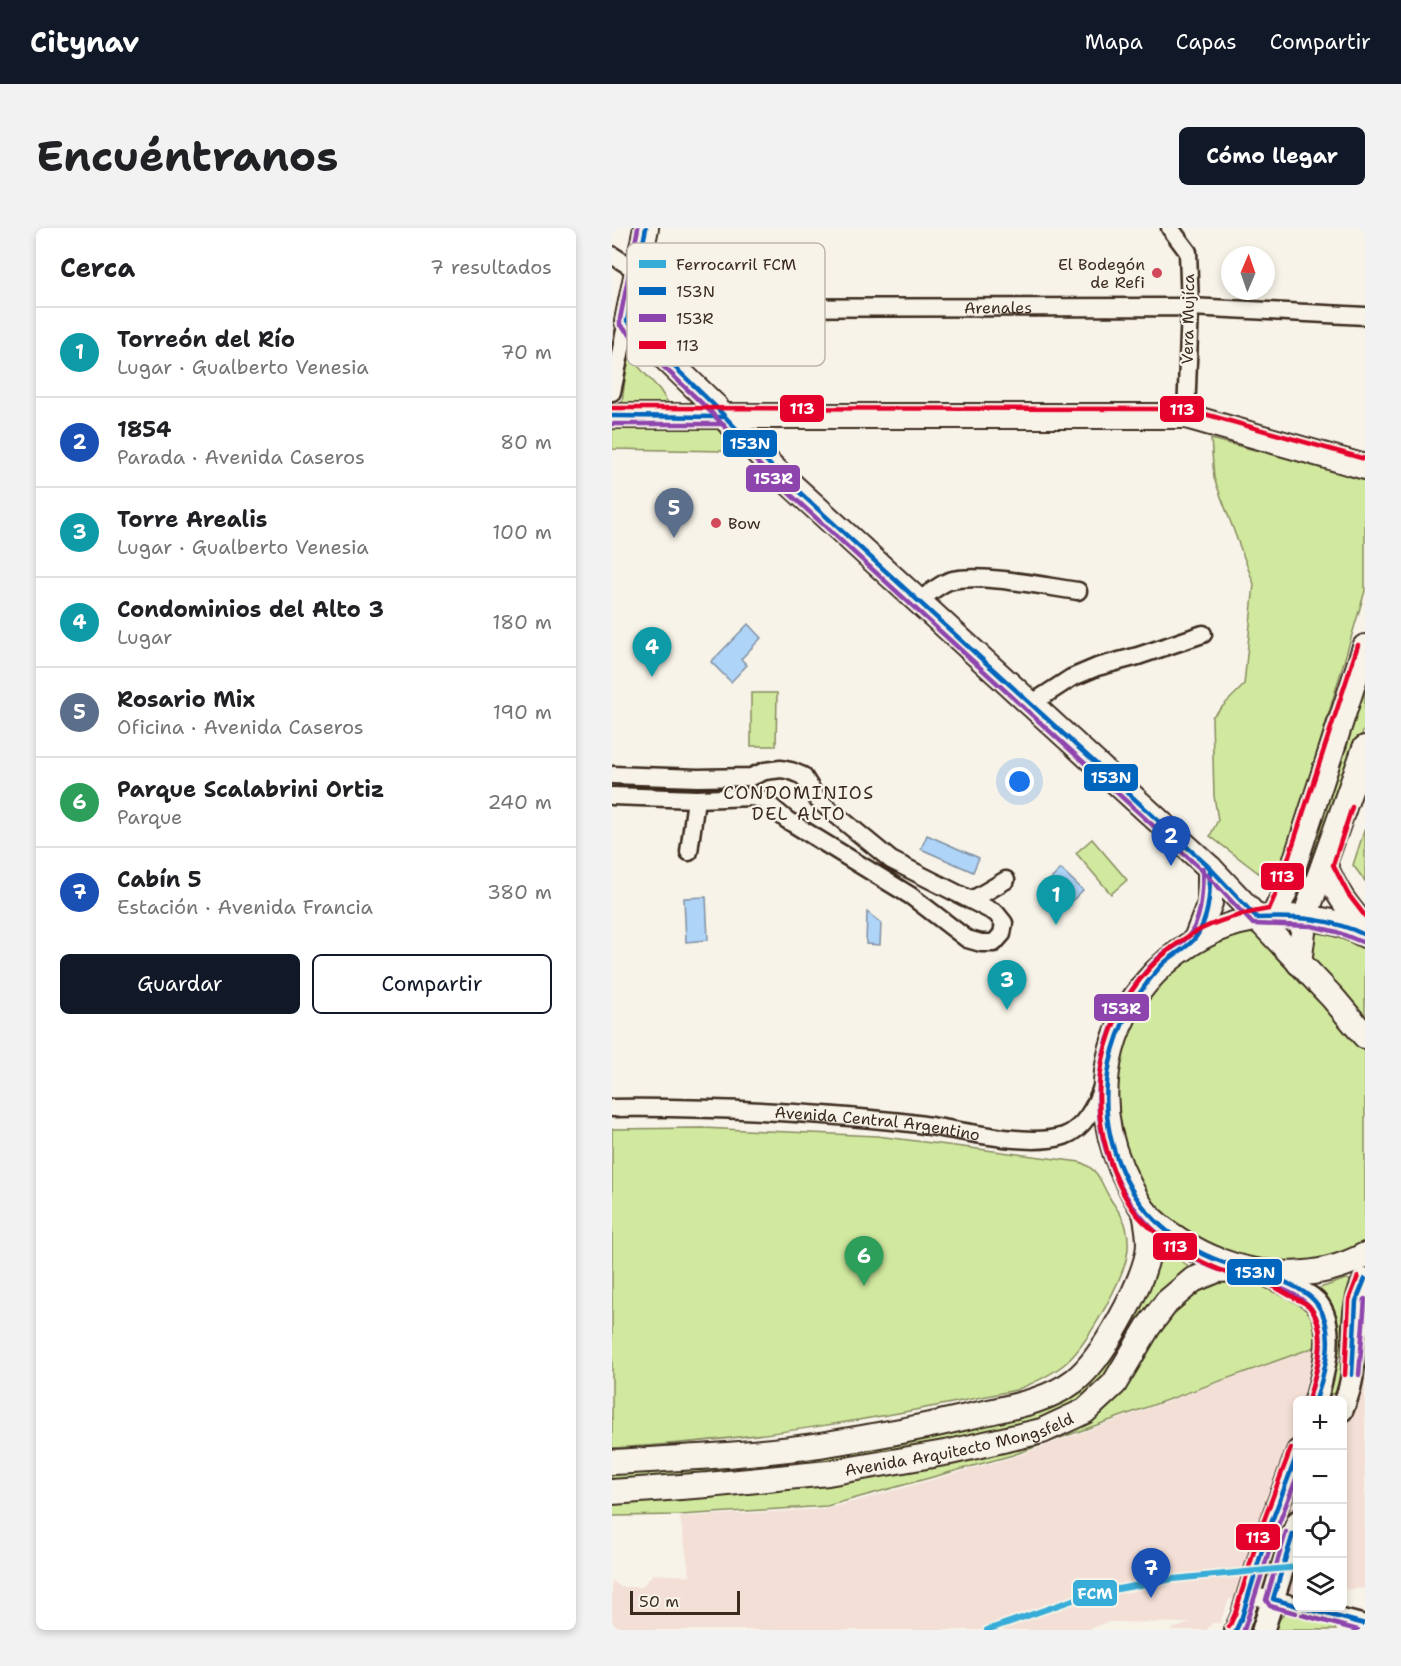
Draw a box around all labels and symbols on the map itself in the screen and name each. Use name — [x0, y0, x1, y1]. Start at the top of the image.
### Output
legend — [627, 243, 825, 366]
north arrow — [1221, 246, 1275, 300]
text: Ferrocarril FCM — [676, 254, 796, 275]
place label: El Bodegón de Refi — [1058, 254, 1145, 293]
marker: El Bodegón de Refi — [1150, 266, 1164, 280]
street label: Vera Mujíca — [1177, 273, 1199, 365]
text: 153N — [676, 281, 715, 302]
street label: Arenales — [964, 297, 1032, 318]
text: 153R — [676, 308, 714, 329]
text: 113 — [676, 335, 699, 356]
line badge: 113 — [779, 394, 825, 423]
line badge: 113 — [1159, 395, 1205, 423]
text: 113 — [789, 398, 815, 419]
text: 113 — [1169, 399, 1195, 420]
line badge: 153N — [722, 429, 778, 458]
text: 153N — [730, 433, 770, 454]
line badge: 153R — [745, 464, 801, 493]
text: 153R — [753, 468, 793, 489]
pin: 5 — [654, 488, 694, 538]
place label: Bow — [728, 513, 761, 534]
marker: Bow — [709, 516, 723, 530]
pin: 4 — [632, 628, 672, 677]
line badge: 153N — [1083, 763, 1139, 792]
your location — [1005, 767, 1034, 796]
text: 153N — [1091, 767, 1131, 788]
district label: CONDOMINIOS DEL ALTO — [723, 781, 875, 826]
pin: 2 — [1152, 816, 1190, 866]
line badge: 113 — [1260, 862, 1305, 891]
text: 113 — [1269, 866, 1295, 887]
pin: 1 — [1036, 876, 1076, 925]
pin: 3 — [988, 960, 1026, 1010]
line badge: 153R — [1093, 993, 1150, 1022]
text: 153R — [1101, 998, 1141, 1019]
street label: Avenida Central Argentino — [774, 1101, 982, 1145]
line badge: 113 — [1152, 1232, 1198, 1261]
pin: 6 — [844, 1236, 884, 1286]
text: 113 — [1162, 1236, 1188, 1257]
line badge: 153N — [1226, 1258, 1283, 1286]
text: 153N — [1235, 1262, 1275, 1283]
street label: Avenida Arquitecto Mongsfeld — [843, 1407, 1077, 1480]
line badge: 113 — [1235, 1523, 1281, 1551]
text: 113 — [1245, 1527, 1271, 1548]
pin: 7 — [1132, 1548, 1170, 1598]
line badge: FCM — [1072, 1579, 1118, 1607]
text: FCM — [1077, 1583, 1113, 1604]
scale bar — [630, 1588, 740, 1616]

